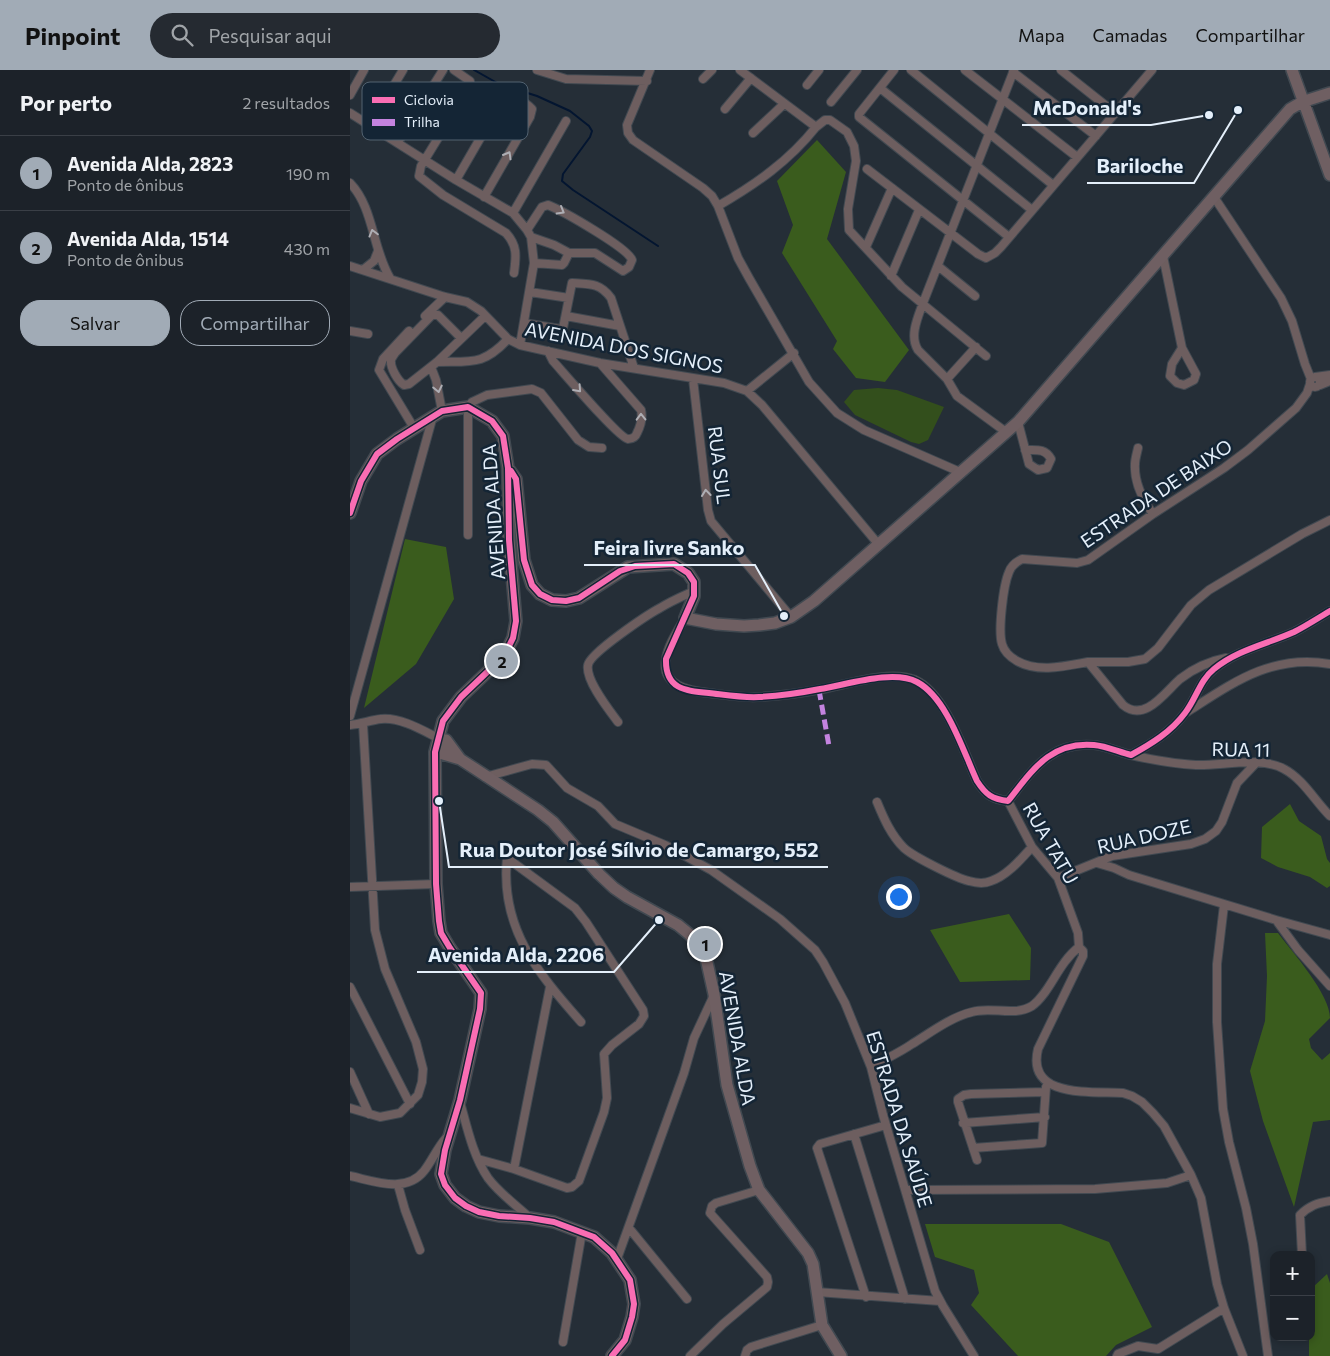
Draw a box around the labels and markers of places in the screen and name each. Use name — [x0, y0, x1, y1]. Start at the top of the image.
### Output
callout: McDonald's — [1022, 90, 1151, 125]
callout: Bariloche — [1087, 148, 1194, 183]
callout: Feira livre Sanko — [584, 530, 755, 565]
pin: 2 — [486, 642, 518, 680]
callout: Rua Doutor José Sílvio de Camargo, 552 — [449, 832, 828, 867]
pin: 1 — [689, 925, 721, 963]
callout: Avenida Alda, 2206 — [417, 937, 614, 972]

